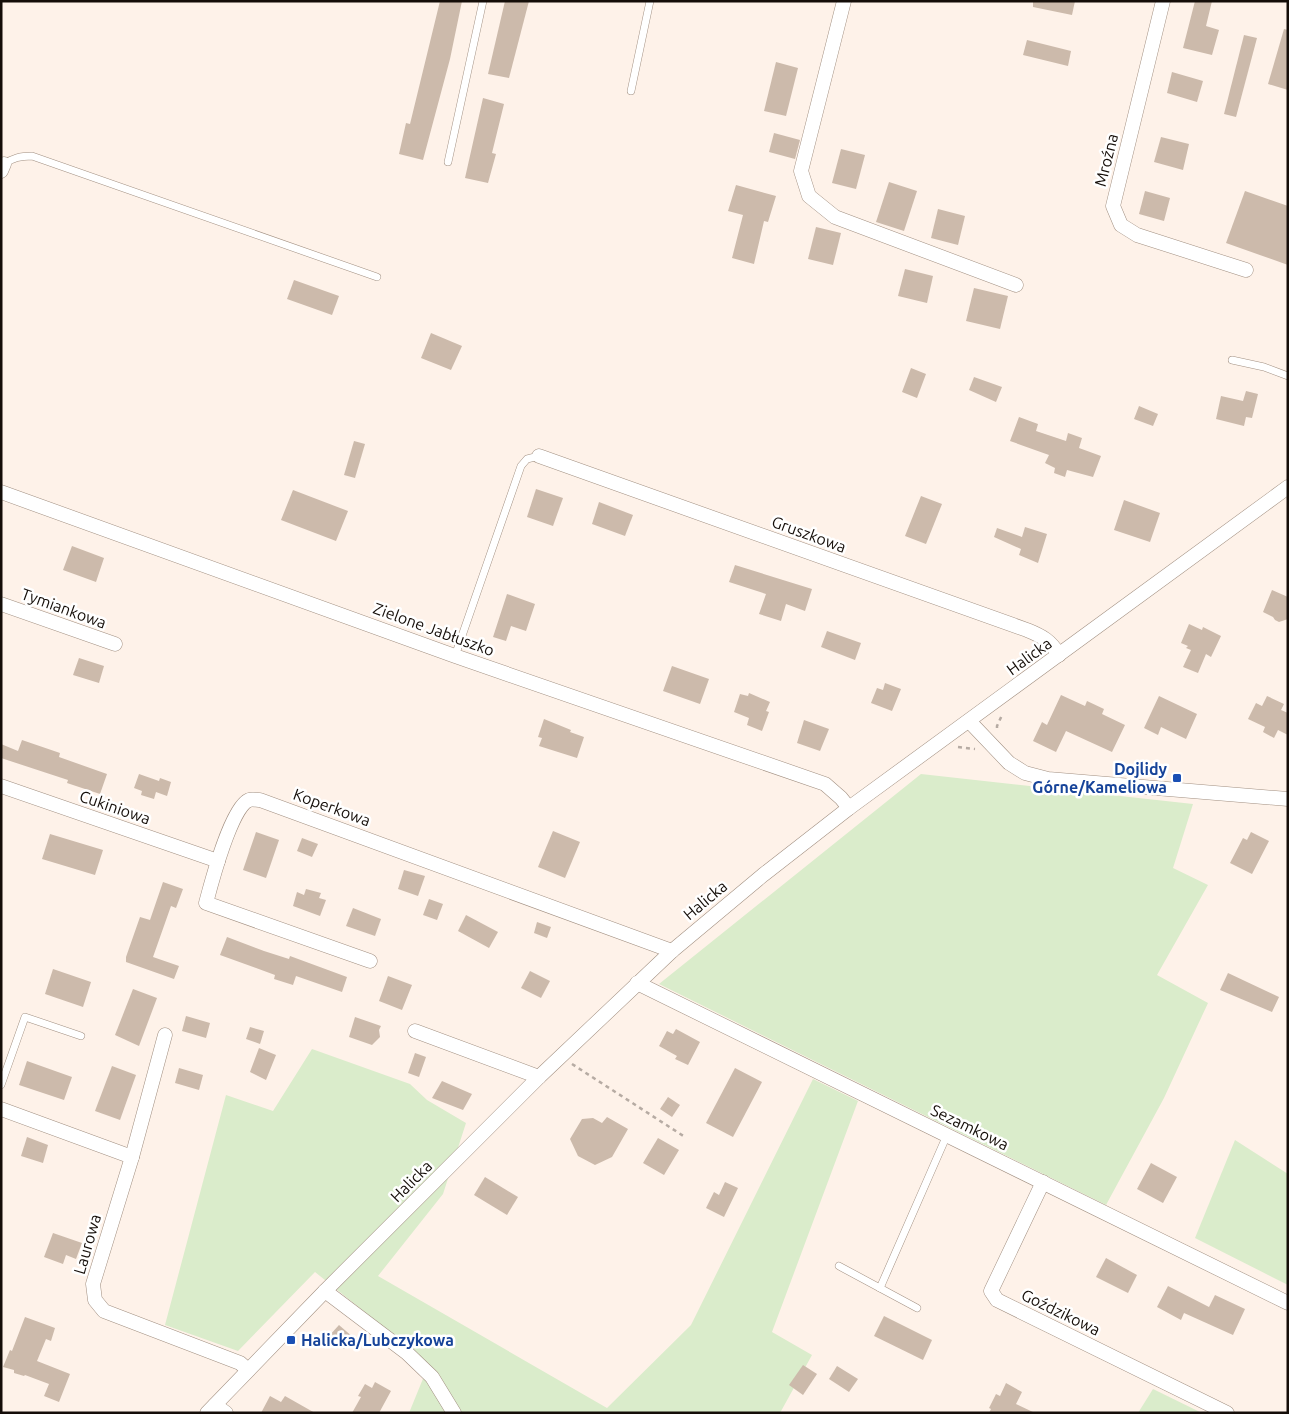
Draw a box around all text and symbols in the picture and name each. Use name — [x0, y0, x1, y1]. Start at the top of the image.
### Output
street label: Mroźna — [1091, 132, 1121, 188]
street label: Gruszkowa — [769, 512, 849, 556]
street label: Tymiankowa — [19, 584, 109, 632]
street label: Zielone Jabłuszko — [371, 599, 497, 659]
street label: Halicka — [1003, 634, 1055, 678]
place label: Dojlidy Górne/Kameliowa — [1032, 760, 1167, 796]
marker: Dojlidy Górne/Kameliowa — [1171, 772, 1183, 784]
street label: Koperkowa — [291, 785, 373, 829]
street label: Cukiniowa — [77, 786, 153, 828]
street label: Halicka — [680, 877, 730, 923]
street label: Sezamkowa — [928, 1100, 1012, 1154]
street label: Halicka — [387, 1157, 435, 1205]
street label: Laurowa — [70, 1212, 104, 1276]
street label: Goździkowa — [1019, 1285, 1103, 1339]
place label: Halicka/Lubczykowa — [301, 1331, 454, 1349]
marker: Halicka/Lubczykowa — [285, 1334, 297, 1346]

